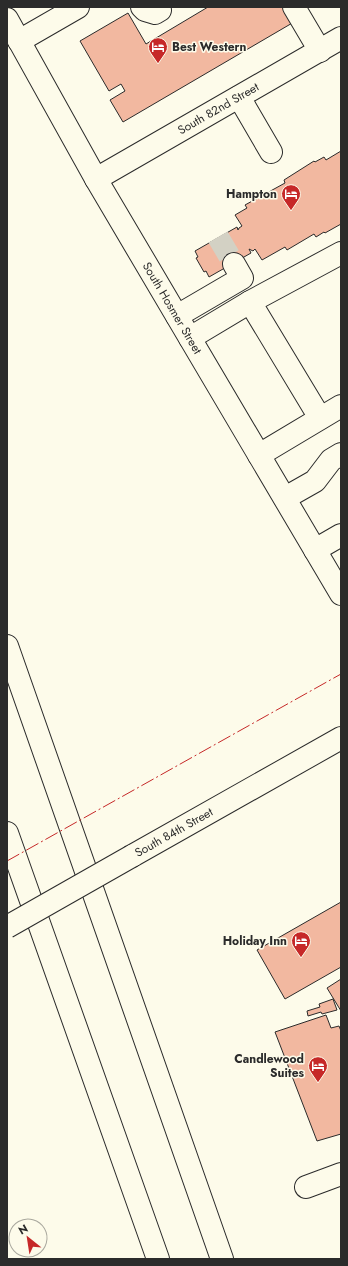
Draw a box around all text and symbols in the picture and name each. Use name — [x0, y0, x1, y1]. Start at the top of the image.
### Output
hotel icon: Best Western — [147, 36, 169, 64]
place label: Best Western — [172, 38, 247, 56]
street label: South 82nd Street — [174, 78, 262, 139]
hotel icon: Hampton — [280, 183, 302, 211]
place label: Hampton — [226, 185, 277, 203]
street label: South Hosmer Street — [138, 259, 207, 358]
street label: South 84th Street — [131, 803, 216, 862]
hotel icon: Holiday Inn — [290, 930, 312, 958]
place label: Holiday Inn — [223, 932, 287, 950]
place label: Candlewood Suites — [234, 1050, 305, 1082]
hotel icon: Candlewood Suites — [307, 1055, 329, 1083]
north arrow — [8, 1218, 48, 1258]
text: N — [15, 1220, 31, 1238]

